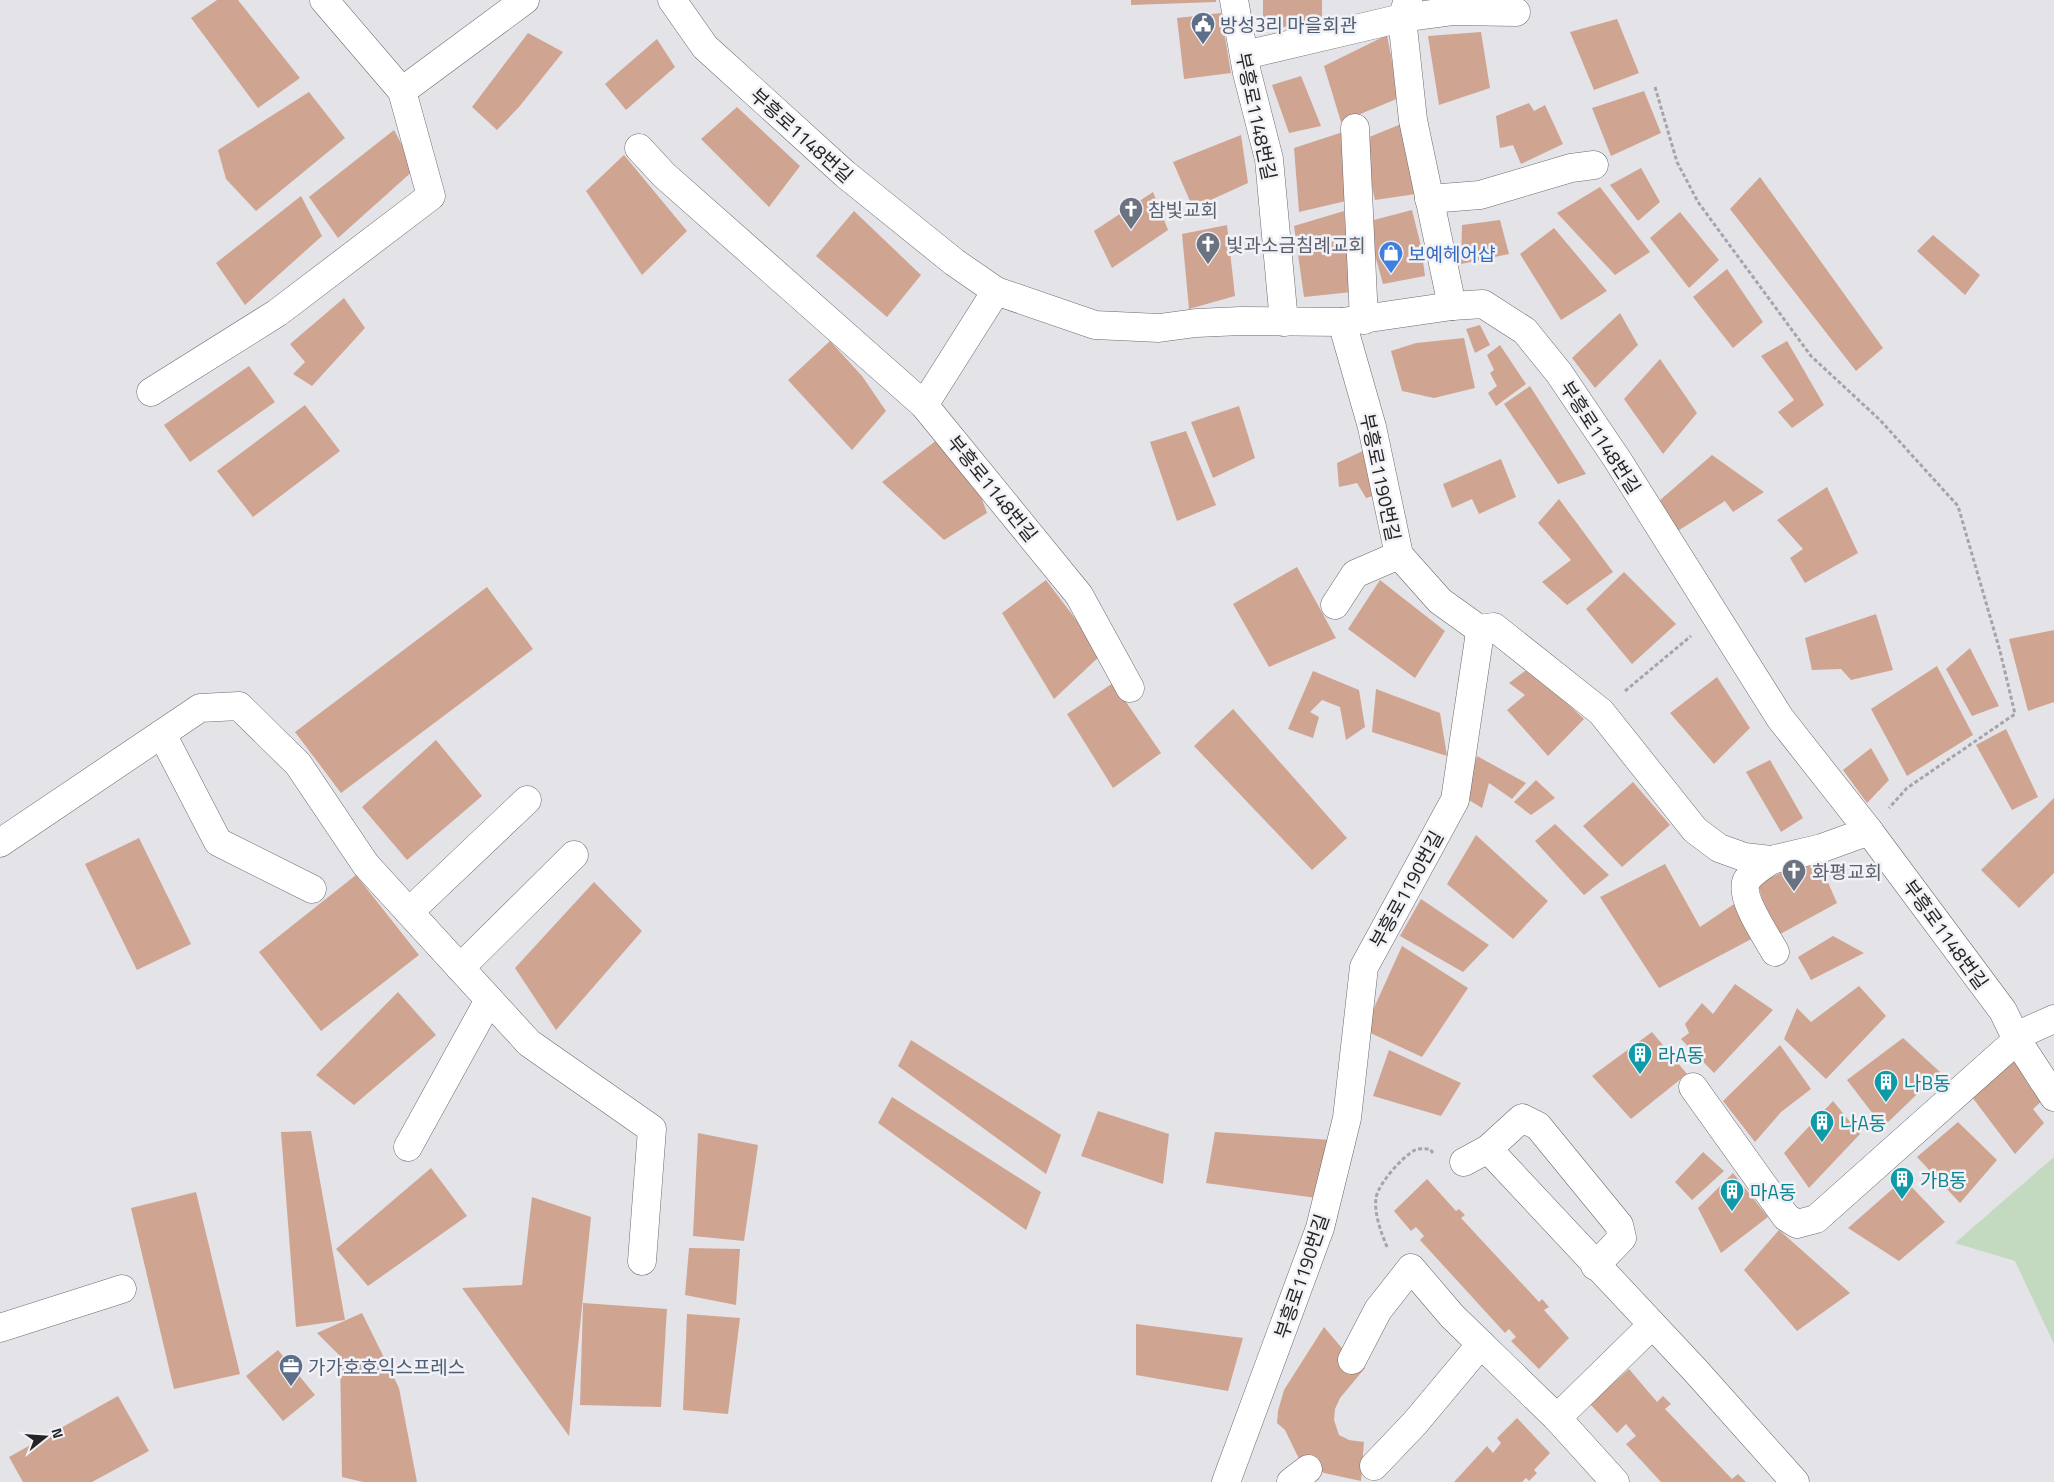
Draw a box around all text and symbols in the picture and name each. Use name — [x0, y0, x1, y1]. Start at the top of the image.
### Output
place label: 방성3리 마을회관 — [1220, 10, 1357, 39]
public building icon: 방성3리 마을회관 — [1190, 11, 1216, 45]
street label: 부흥로1148번길 — [1229, 49, 1285, 183]
street label: 부흥로1148번길 — [744, 81, 860, 189]
place label: 참빛교회 — [1148, 195, 1218, 224]
church icon: 참빛교회 — [1118, 196, 1144, 230]
place label: 빛과소금침례교회 — [1226, 230, 1366, 259]
church icon: 빛과소금침례교회 — [1195, 231, 1221, 265]
place label: 보예헤어샵 — [1408, 239, 1495, 268]
shop icon: 보예헤어샵 — [1378, 240, 1404, 274]
street label: 부흥로1148번길 — [1553, 375, 1649, 499]
street label: 부흥로1190번길 — [1353, 410, 1409, 544]
street label: 부흥로1148번길 — [941, 428, 1045, 548]
street label: 부흥로1190번길 — [1362, 825, 1450, 953]
place label: 화평교회 — [1812, 857, 1882, 886]
church icon: 화평교회 — [1781, 858, 1807, 892]
street label: 부흥로1148번길 — [1896, 873, 1996, 995]
place label: 라A동 — [1658, 1040, 1704, 1069]
building icon: 라A동 — [1627, 1041, 1653, 1075]
place label: 나B동 — [1904, 1068, 1951, 1097]
building icon: 나B동 — [1873, 1069, 1899, 1103]
place label: 나A동 — [1840, 1108, 1886, 1137]
building icon: 나A동 — [1809, 1109, 1835, 1143]
place label: 가B동 — [1920, 1165, 1967, 1194]
building icon: 가B동 — [1889, 1166, 1915, 1200]
place label: 마A동 — [1750, 1177, 1796, 1206]
building icon: 마A동 — [1719, 1178, 1745, 1212]
street label: 부흥로1190번길 — [1266, 1210, 1336, 1342]
place label: 가가호호익스프레스 — [308, 1352, 465, 1381]
office icon: 가가호호익스프레스 — [278, 1353, 304, 1387]
north arrow — [20, 1412, 70, 1462]
text: N — [46, 1425, 69, 1441]

